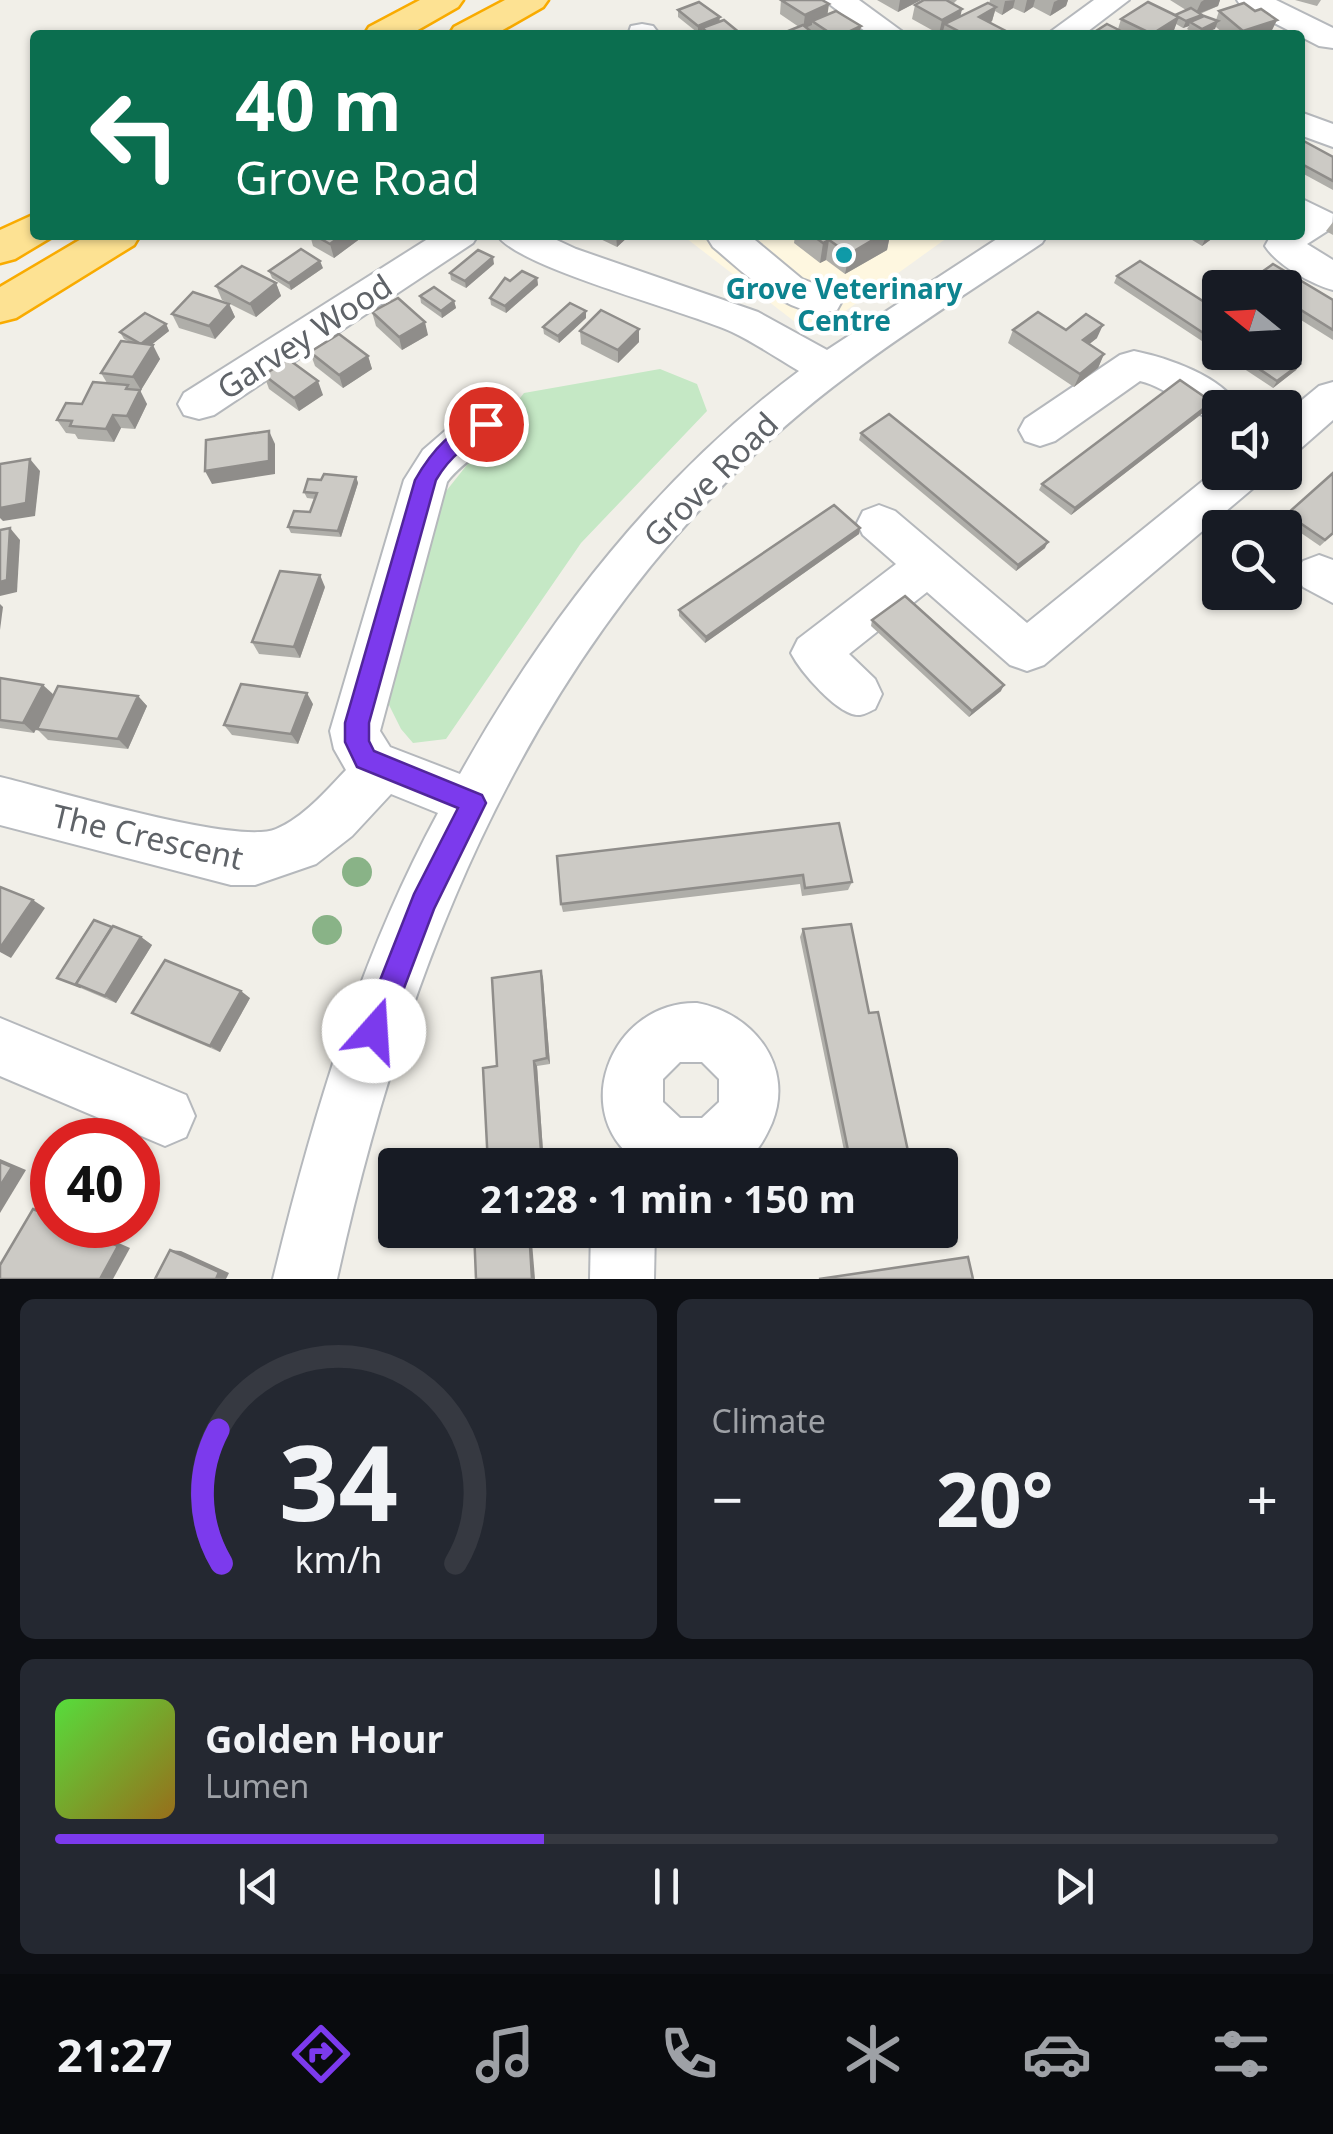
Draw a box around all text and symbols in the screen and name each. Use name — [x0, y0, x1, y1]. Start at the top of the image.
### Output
text: 40 m — [235, 56, 402, 152]
icon: left — [70, 70, 200, 200]
text: Grove Road — [235, 147, 480, 208]
marker: Grove Veterinary Centre — [833, 244, 855, 266]
street label: Garvey Wood — [208, 263, 400, 409]
place label: Grove Veterinary Centre — [726, 269, 962, 339]
north arrow — [1202, 270, 1302, 370]
map controls — [1202, 270, 1302, 610]
pin — [444, 382, 529, 467]
button: sound — [1202, 390, 1302, 490]
icon: arrive — [459, 397, 514, 452]
street label: Grove Road — [633, 402, 787, 556]
button: search — [1202, 510, 1302, 610]
street label: The Crescent — [48, 793, 248, 879]
position arrow — [322, 979, 426, 1083]
speed limit sign: 40 — [30, 1118, 160, 1248]
text: 21:28 · 1 min · 150 m — [480, 1172, 856, 1224]
text: Climate — [712, 1399, 826, 1442]
text: 34 — [279, 1410, 398, 1551]
text: 20° — [936, 1447, 1054, 1549]
text: − — [712, 1461, 743, 1536]
text: + — [1247, 1461, 1278, 1536]
text: km/h — [294, 1535, 382, 1583]
text: Golden Hour — [205, 1712, 443, 1764]
text: Lumen — [205, 1764, 309, 1807]
icon: previous — [231, 1859, 286, 1914]
icon: pause — [639, 1859, 694, 1914]
icon: next — [1047, 1859, 1102, 1914]
icon: directions — [286, 2019, 356, 2089]
icon: music — [470, 2019, 540, 2089]
icon: phone — [654, 2019, 724, 2089]
icon: climate — [838, 2019, 908, 2089]
icon: car — [1022, 2019, 1092, 2089]
icon: filters — [1206, 2019, 1276, 2089]
text: 21:27 — [57, 2024, 173, 2085]

